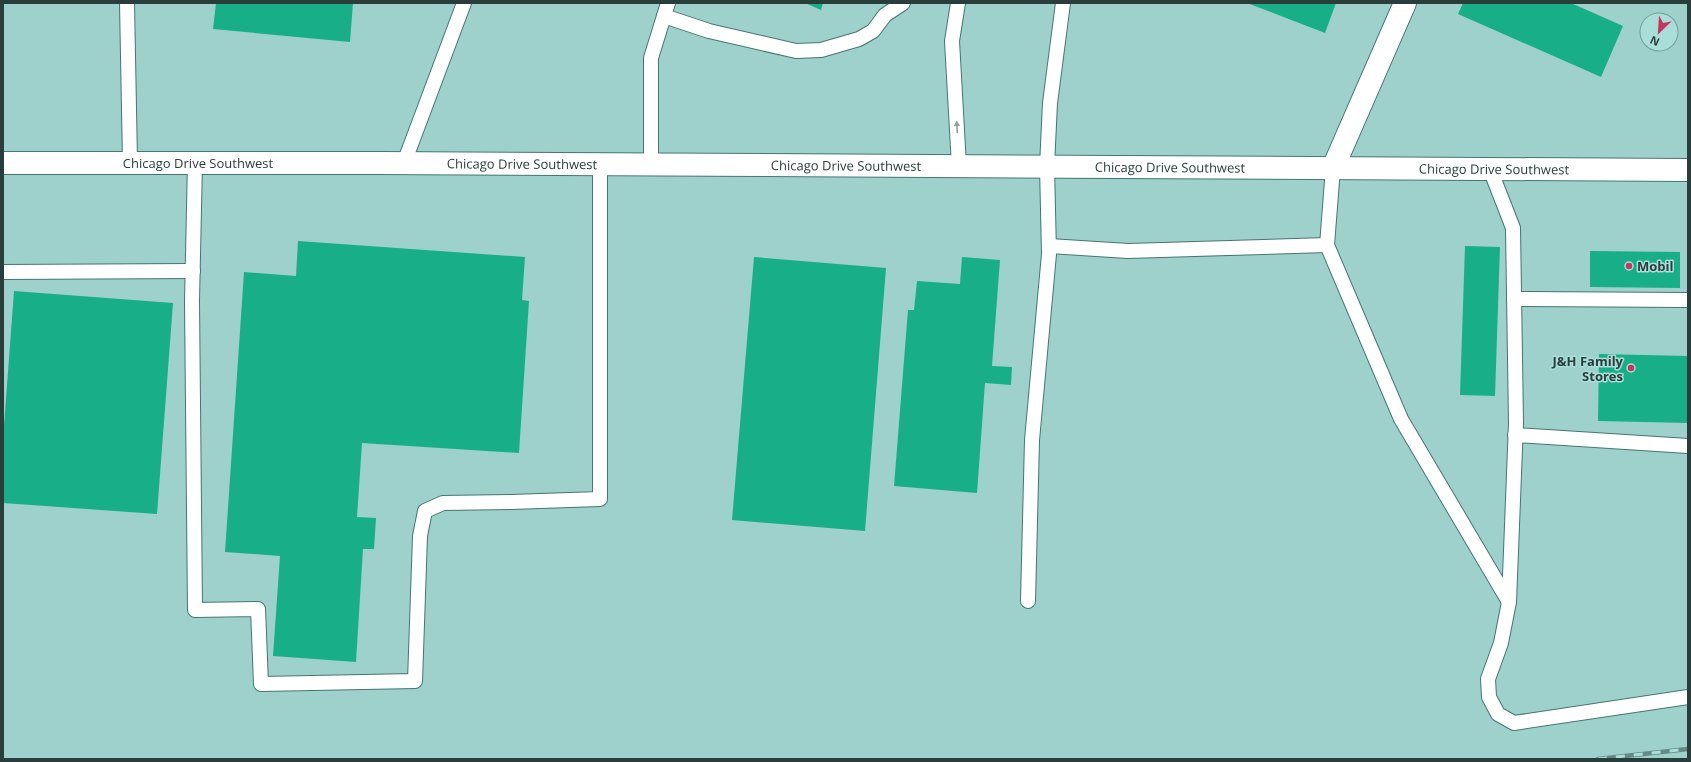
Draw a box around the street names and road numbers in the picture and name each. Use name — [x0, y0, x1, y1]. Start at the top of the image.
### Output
street label: Chicago Drive Southwest — [123, 154, 274, 172]
street label: Chicago Drive Southwest — [447, 154, 598, 173]
street label: Chicago Drive Southwest — [771, 156, 922, 175]
street label: Chicago Drive Southwest — [1095, 158, 1246, 177]
street label: Chicago Drive Southwest — [1419, 160, 1570, 178]

